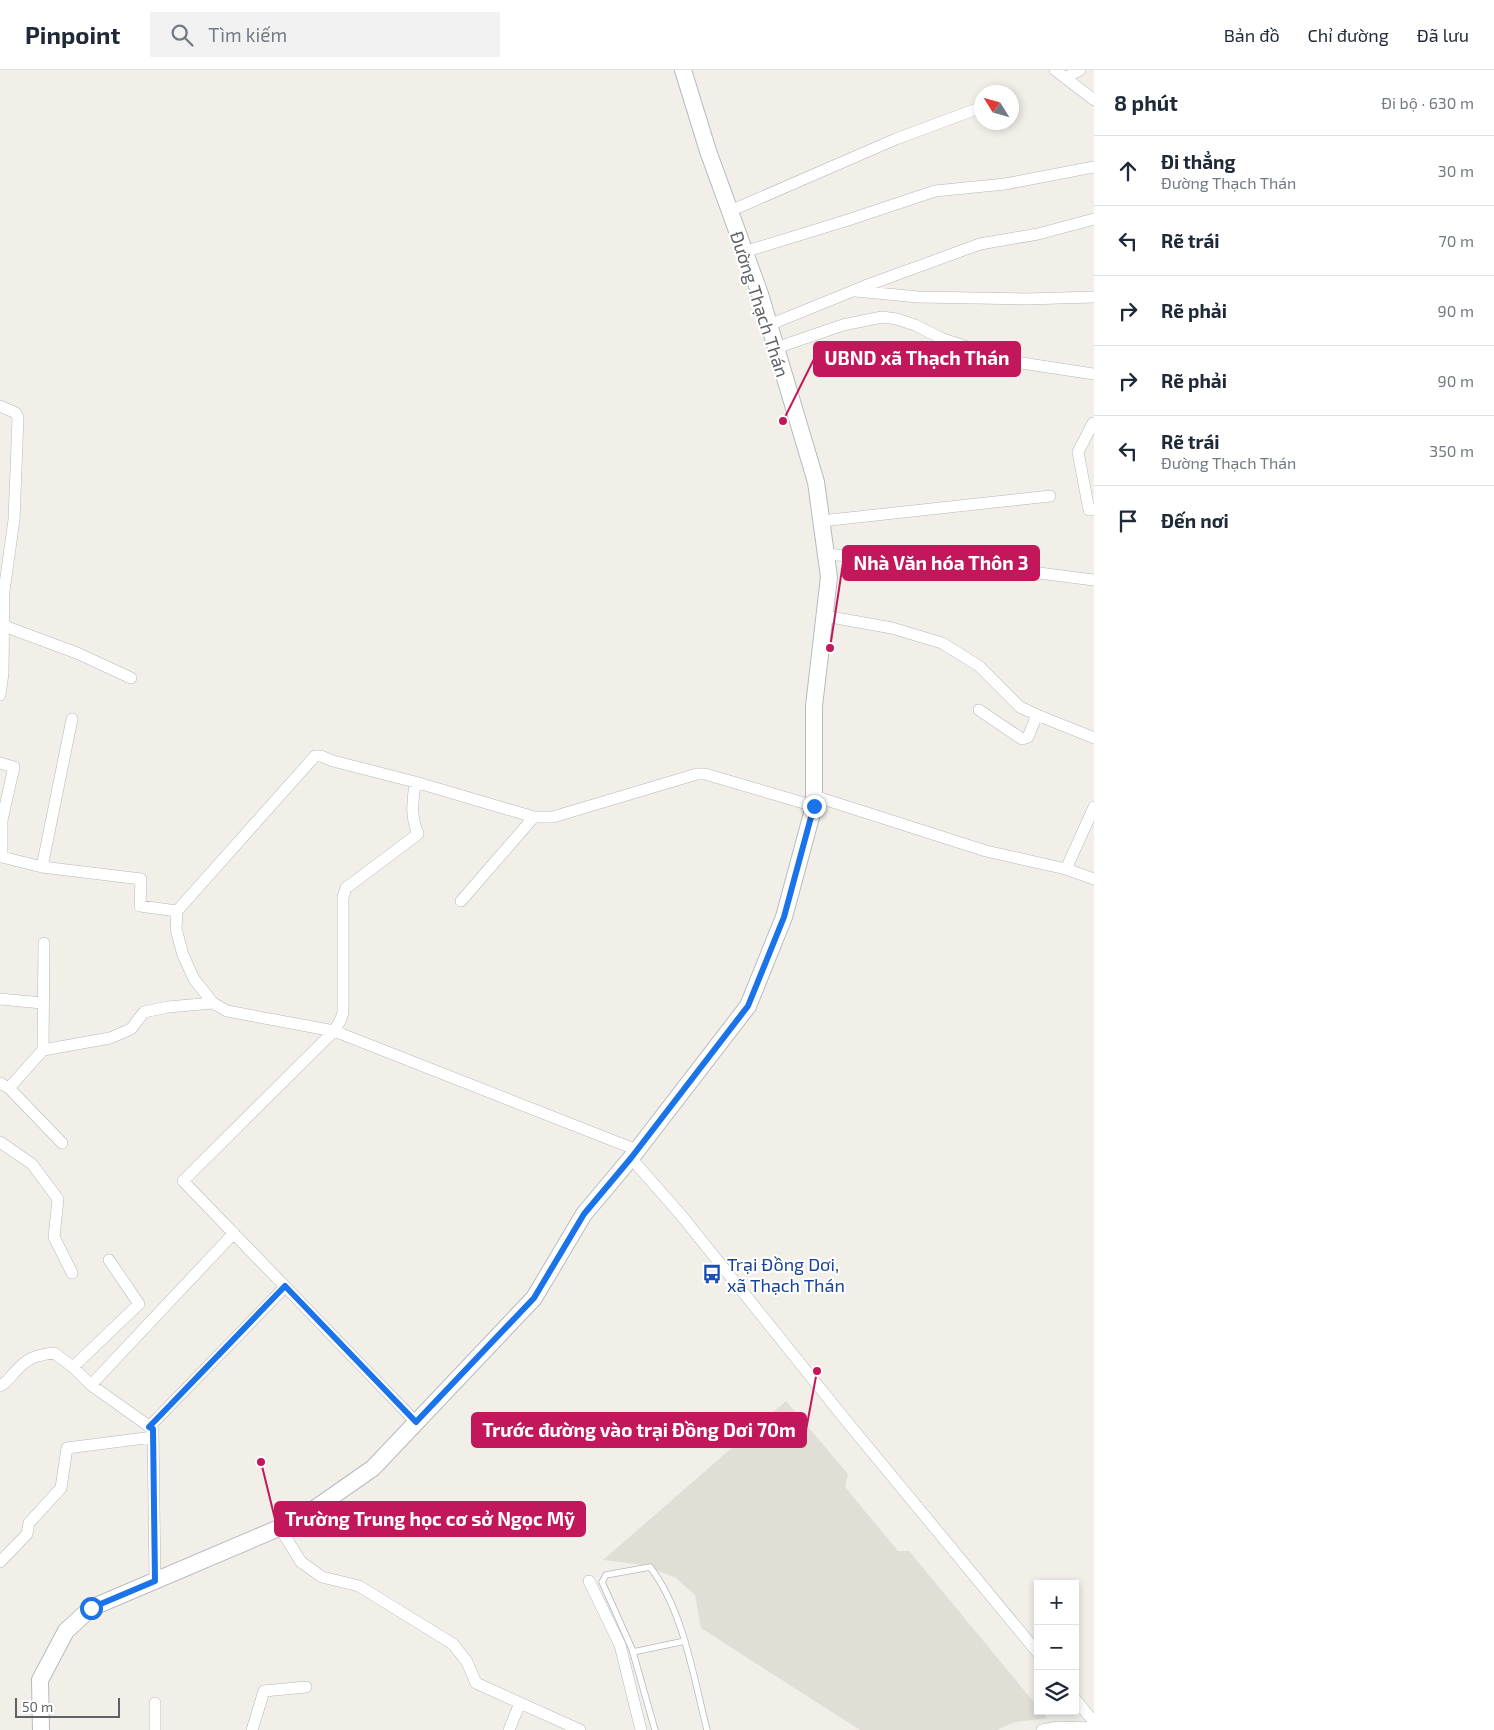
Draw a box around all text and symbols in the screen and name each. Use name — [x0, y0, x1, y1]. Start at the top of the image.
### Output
search box — [150, 12, 500, 57]
text: Pinpoint — [25, 20, 120, 49]
icon: search — [168, 21, 196, 49]
text: Tìm kiếm — [208, 23, 287, 46]
text: Bản đồ — [1224, 24, 1280, 46]
text: Chỉ đường — [1308, 24, 1389, 46]
text: Đã lưu — [1417, 24, 1469, 46]
north arrow — [974, 85, 1019, 130]
text: 8 phút — [1114, 90, 1178, 115]
text: Đi bộ · 630 m — [1381, 93, 1474, 112]
text: Đi thẳng — [1161, 150, 1236, 173]
icon: ahead — [1114, 157, 1142, 185]
text: 30 m — [1438, 161, 1474, 180]
text: Đường Thạch Thán — [1161, 173, 1296, 192]
icon: left — [1114, 227, 1142, 255]
street label: Đường Thạch Thán — [726, 228, 794, 380]
text: Rẽ trái — [1161, 229, 1220, 252]
text: 70 m — [1439, 231, 1474, 250]
icon: right — [1114, 297, 1142, 325]
text: Rẽ phải — [1161, 299, 1227, 322]
text: 90 m — [1438, 301, 1474, 320]
callout: UBND xã Thạch Thán — [814, 342, 1020, 376]
text: UBND xã Thạch Thán — [825, 346, 1009, 369]
icon: right — [1114, 367, 1142, 395]
text: Rẽ phải — [1161, 369, 1227, 392]
text: 90 m — [1438, 371, 1474, 390]
text: Rẽ trái — [1161, 430, 1220, 453]
icon: left — [1114, 437, 1142, 465]
text: 350 m — [1429, 441, 1474, 460]
text: Đường Thạch Thán — [1161, 453, 1296, 472]
icon: arrive — [1114, 507, 1142, 535]
text: Đến nơi — [1161, 509, 1229, 532]
callout: Nhà Văn hóa Thôn 3 — [843, 546, 1039, 580]
text: Nhà Văn hóa Thôn 3 — [853, 551, 1029, 574]
route end — [803, 795, 826, 818]
place label: Trại Đồng Dơi, xã Thạch Thán — [727, 1253, 845, 1296]
bus stop icon: Trại Đồng Dơi, xã Thạch Thán — [701, 1263, 723, 1285]
callout: Trước đường vào trại Đồng Dơi 70m — [472, 1413, 806, 1447]
text: Trước đường vào trại Đồng Dơi 70m — [482, 1418, 796, 1441]
callout: Trường Trung học cơ sở Ngọc Mỹ — [275, 1502, 585, 1536]
text: Trường Trung học cơ sở Ngọc Mỹ — [285, 1507, 575, 1531]
map controls — [1034, 1580, 1079, 1715]
button: + — [1034, 1580, 1079, 1625]
route start — [80, 1597, 103, 1620]
button: − — [1034, 1625, 1079, 1670]
button: layers — [1034, 1670, 1079, 1715]
scale bar — [15, 1695, 120, 1718]
text: 50 m — [22, 1698, 53, 1715]

